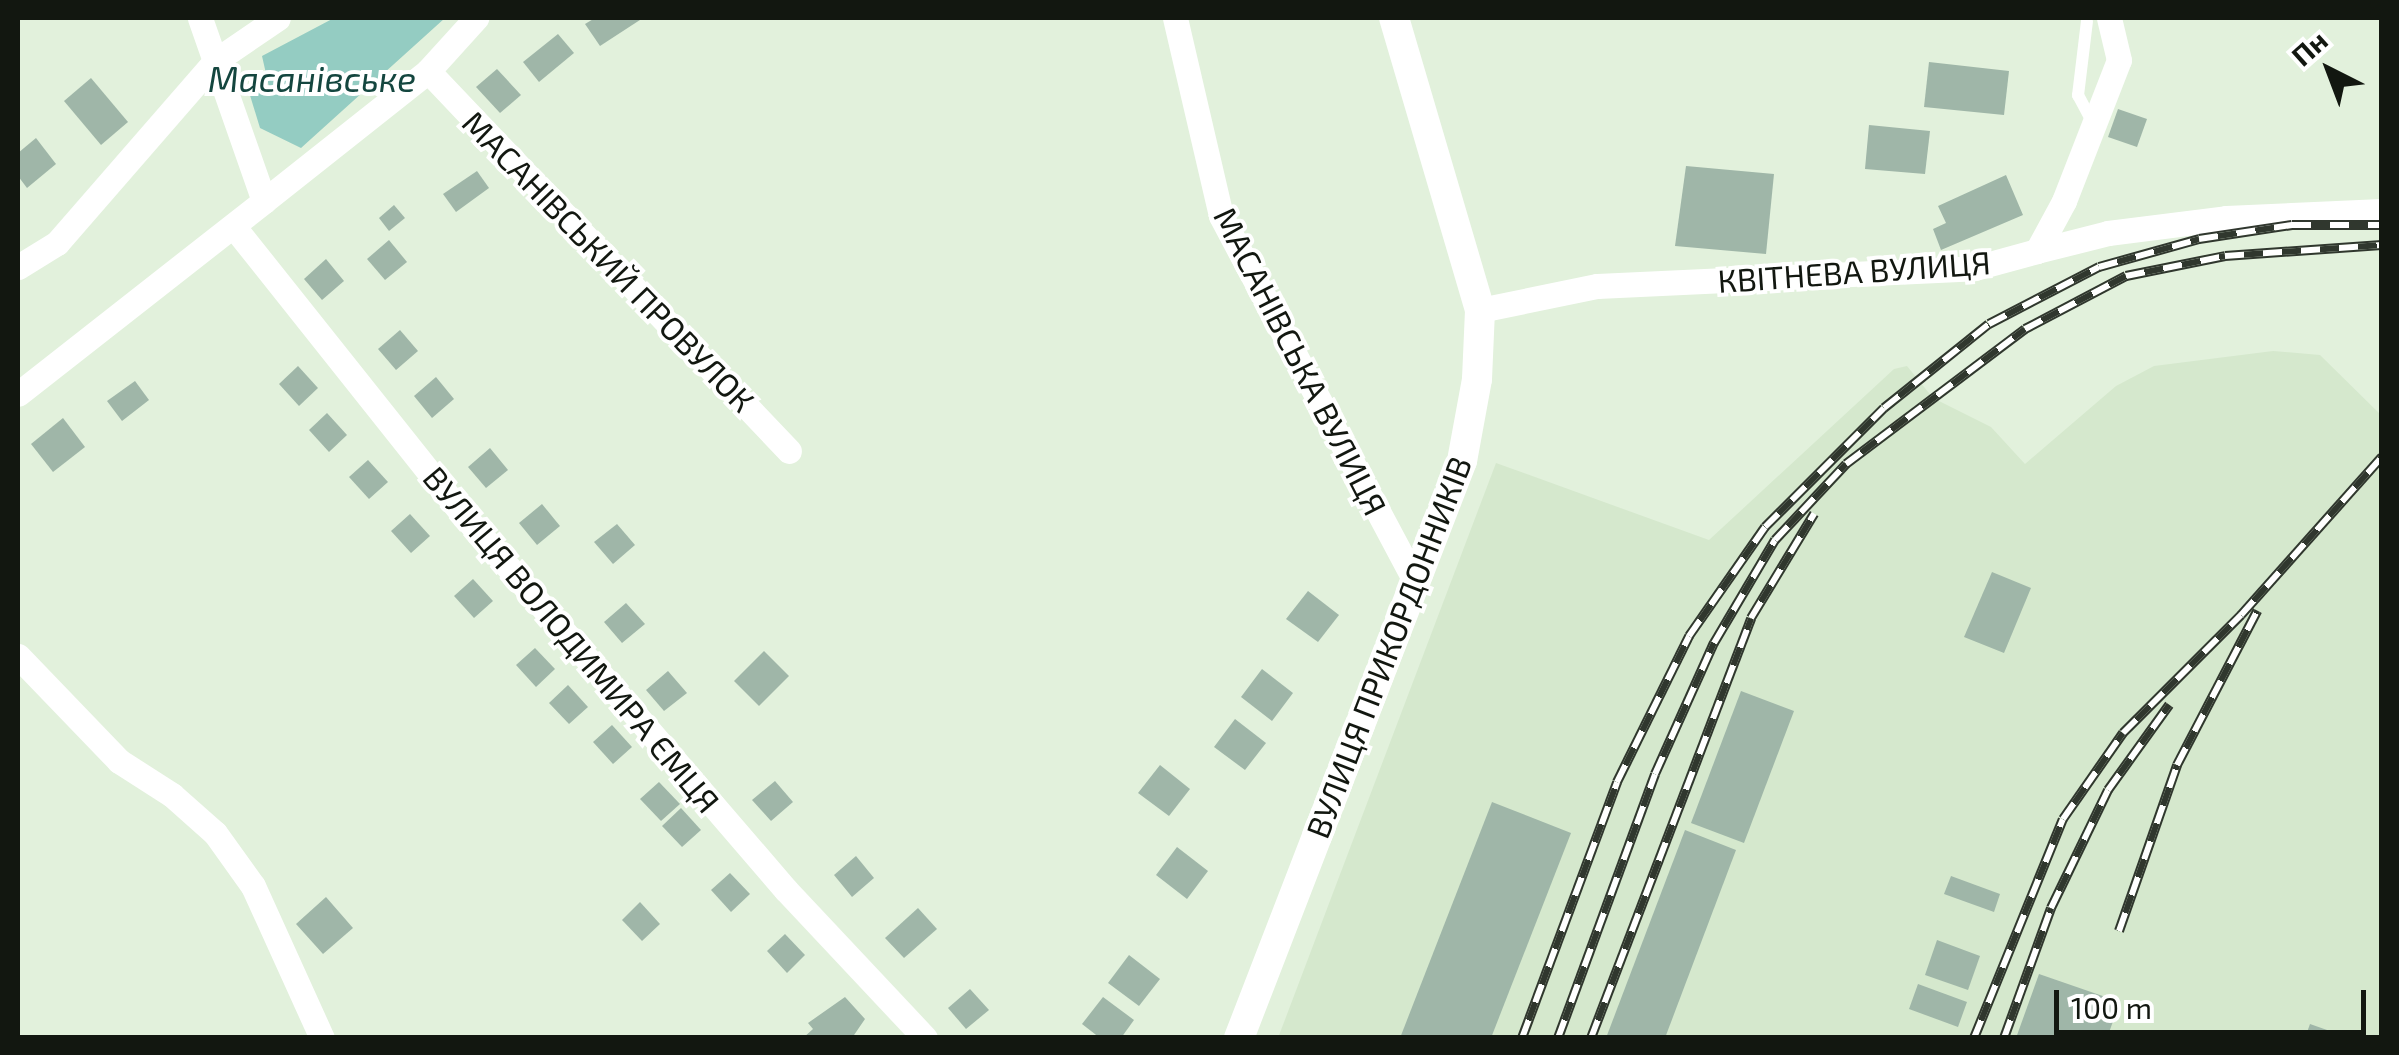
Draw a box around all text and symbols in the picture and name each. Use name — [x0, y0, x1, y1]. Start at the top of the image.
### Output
north arrow — [2279, 20, 2379, 120]
text: Пн — [2284, 23, 2334, 73]
water label: Масанівське — [208, 57, 416, 99]
street label: МАСАНІВСЬКИЙ ПРОВУЛОК — [455, 103, 763, 419]
street label: МАСАНІВСЬКА ВУЛИЦЯ — [1207, 201, 1395, 521]
street label: КВІТНЕВА ВУЛИЦЯ — [1716, 242, 1992, 300]
street label: ВУЛИЦЯ ПРИКОРДОННИКІВ — [1297, 451, 1479, 843]
street label: ВУЛИЦЯ ВОЛОДИМИРА ЄМЦЯ — [416, 458, 728, 820]
scale bar — [2059, 970, 2372, 1032]
text: 100 m — [2071, 989, 2152, 1025]

